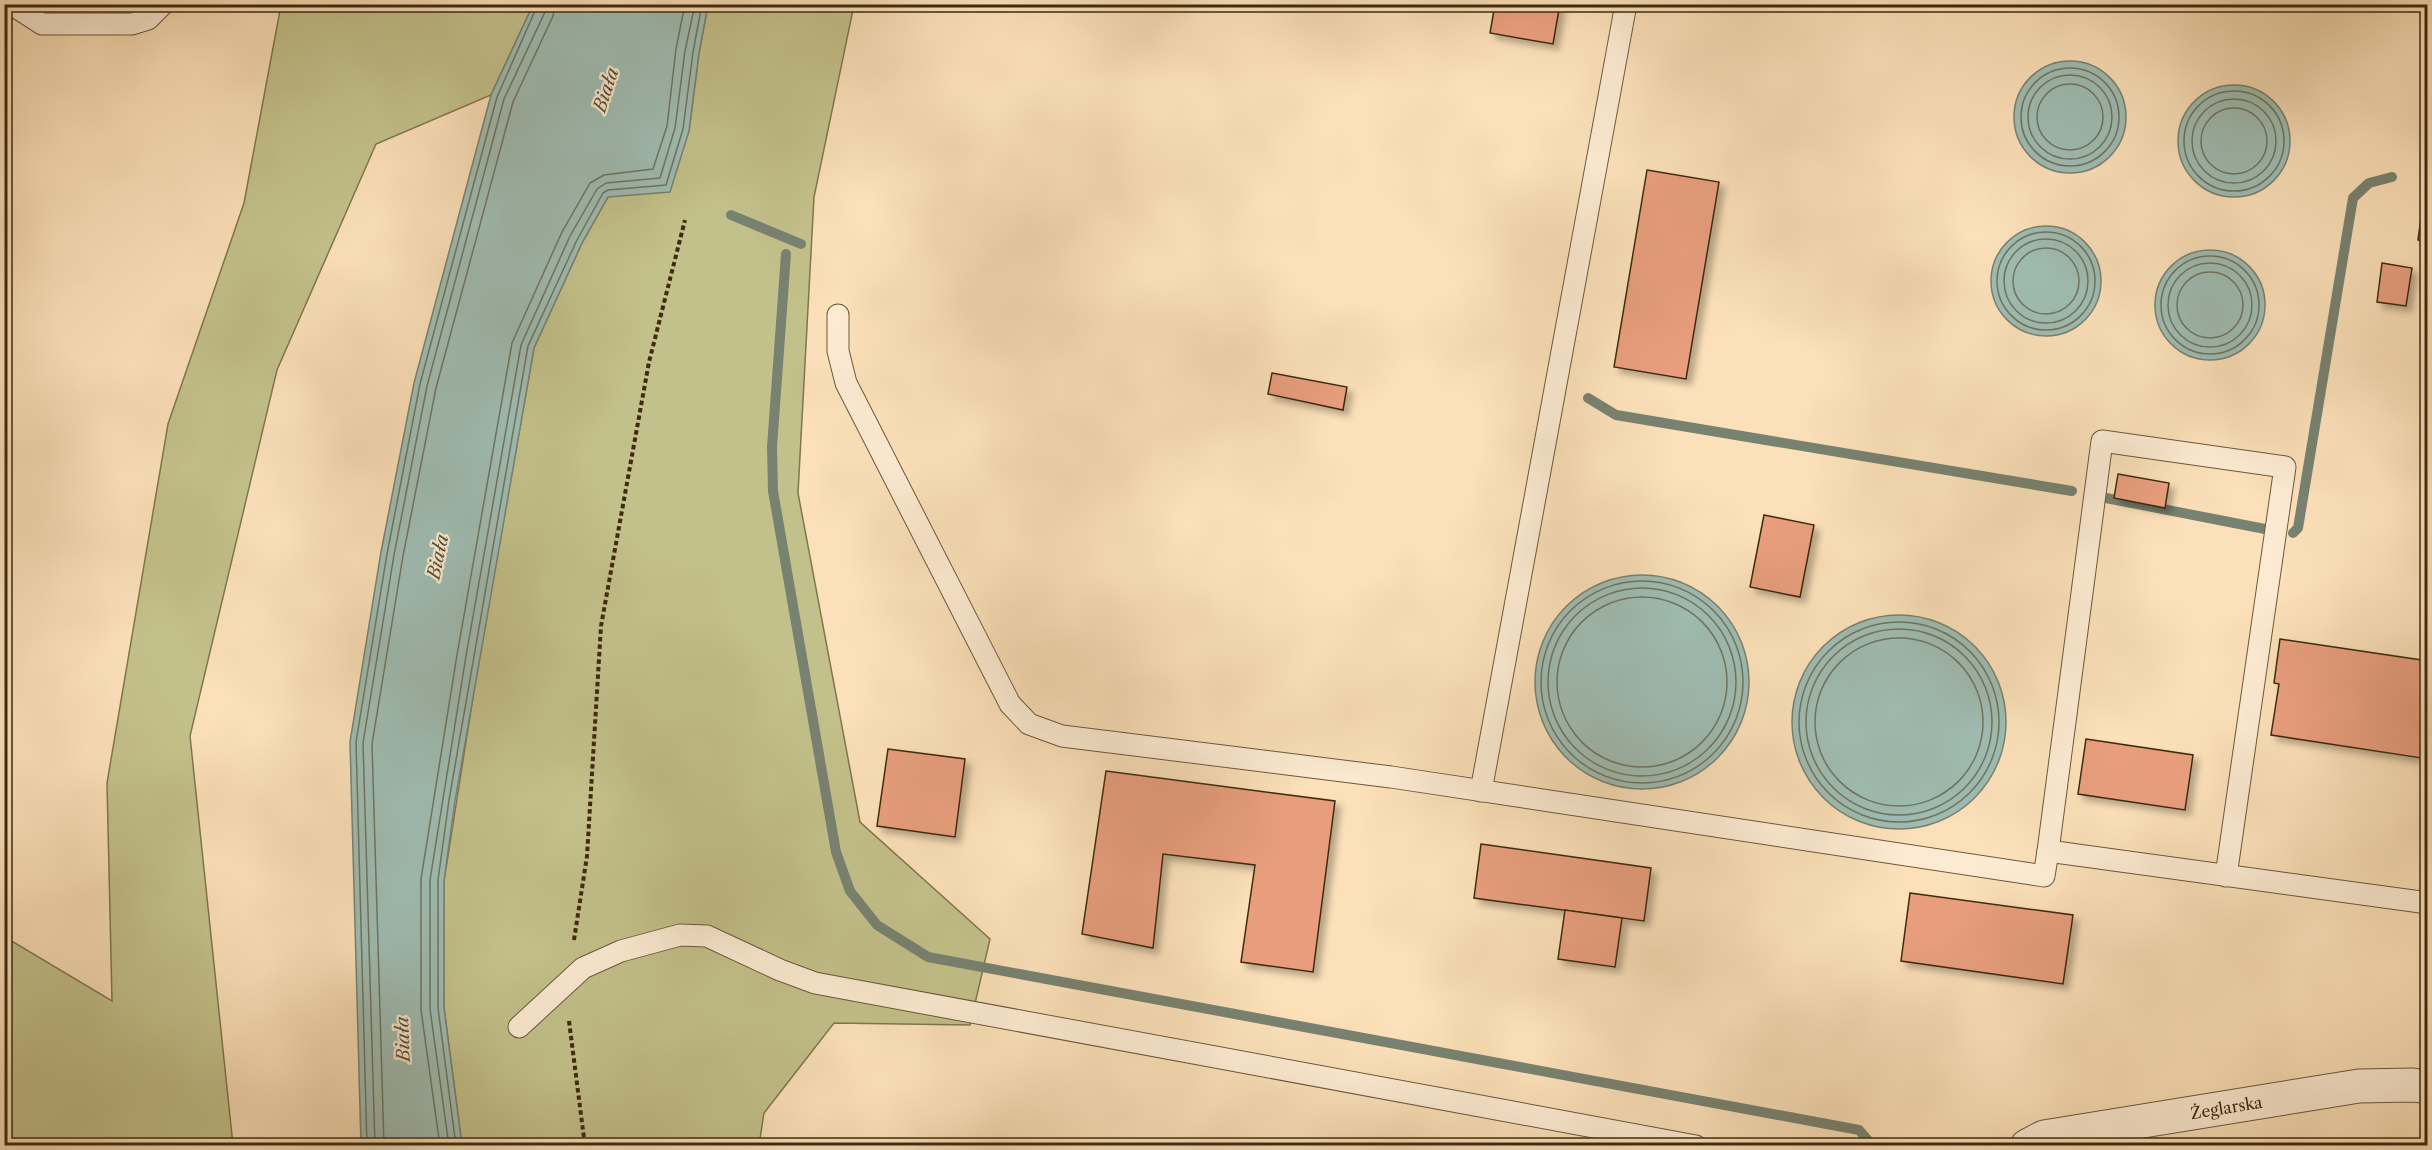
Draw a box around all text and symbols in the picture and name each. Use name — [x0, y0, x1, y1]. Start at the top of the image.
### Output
water label: Biała — [588, 65, 624, 117]
water label: Biała — [422, 532, 454, 583]
water label: Biała — [391, 1016, 415, 1064]
street label: Żeglarska — [2189, 1092, 2264, 1123]

